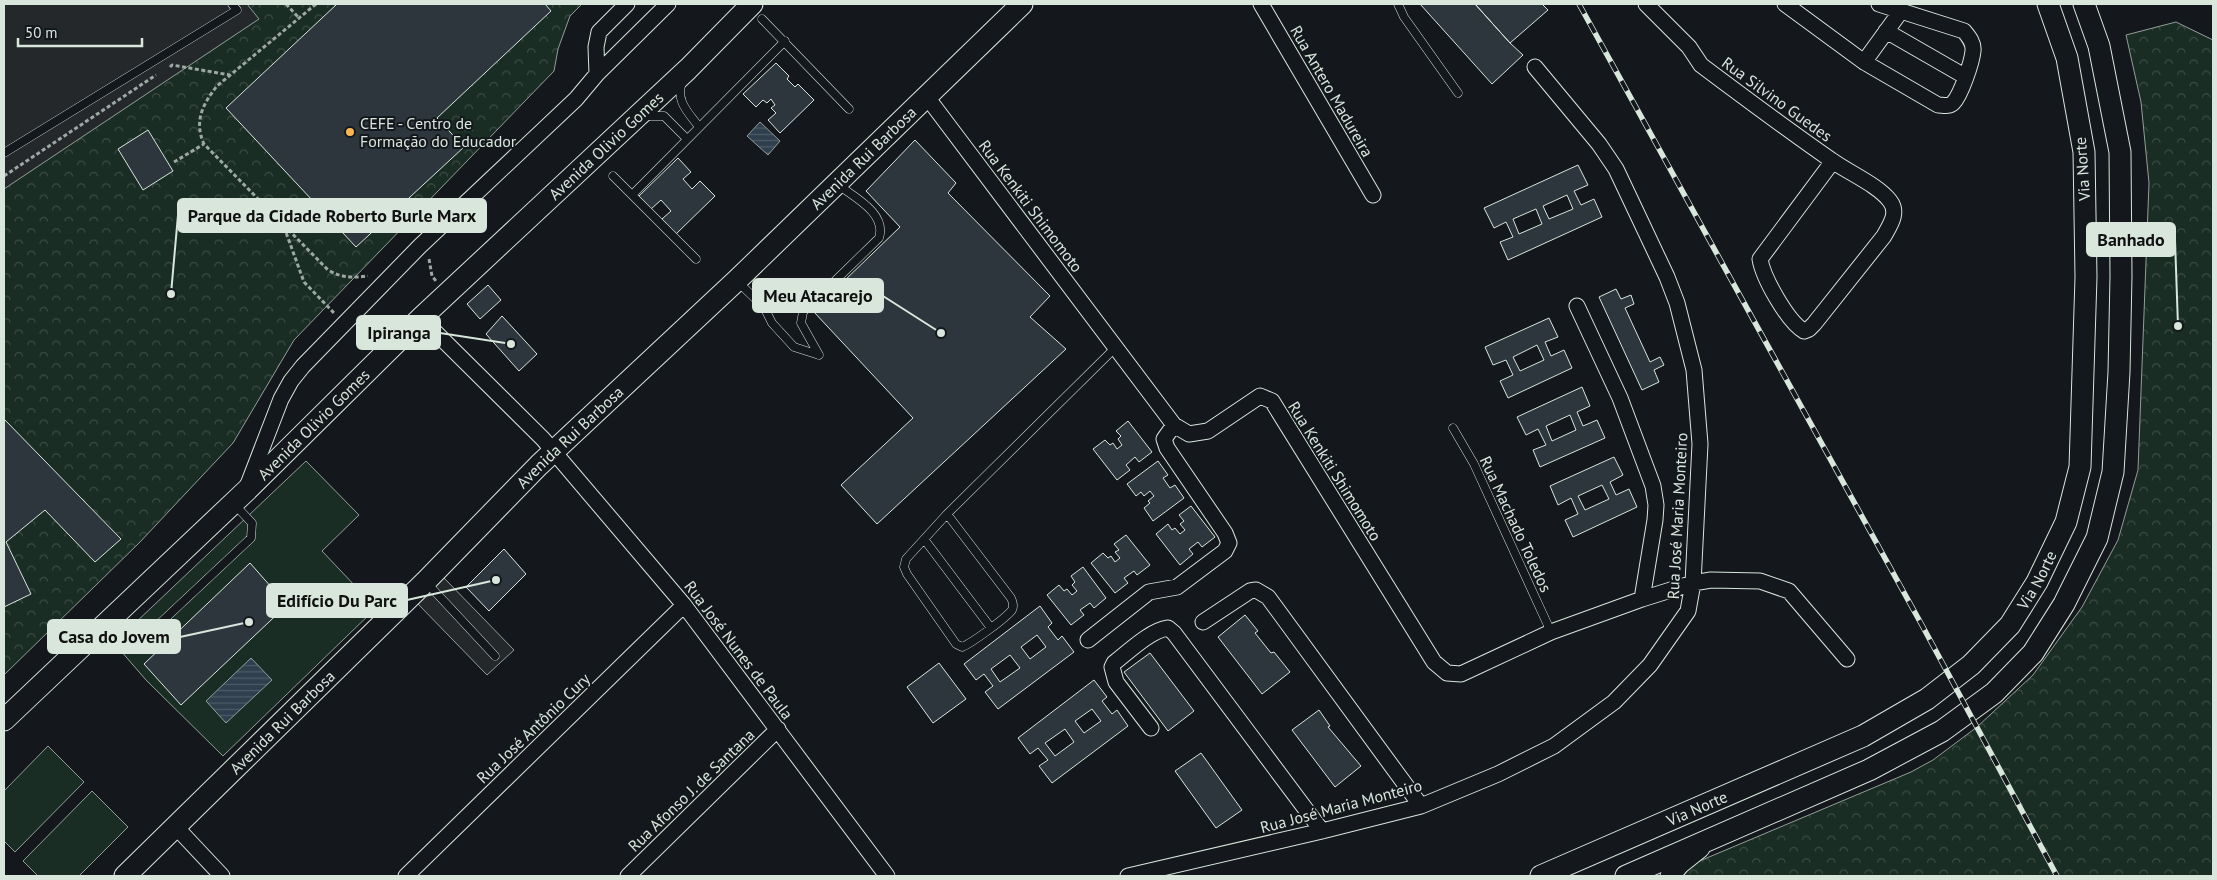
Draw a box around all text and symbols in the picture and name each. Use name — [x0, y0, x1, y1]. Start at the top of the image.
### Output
scale bar — [18, 15, 141, 47]
street label: Rua Antero Madureira — [1286, 22, 1378, 160]
text: 50 m — [25, 23, 58, 42]
street label: Rua Silvino Guedes — [1718, 52, 1836, 146]
street label: Avenida Olivio Gomes — [544, 87, 668, 204]
street label: Avenida Rui Barbosa — [806, 102, 920, 214]
place label: CEFE - Centro de Formação do Educador — [360, 113, 517, 151]
marker: CEFE - Centro de Formação do Educador — [344, 126, 356, 138]
street label: Rua Kenkiti Shimomoto — [975, 136, 1087, 276]
street label: Via Norte — [2070, 136, 2094, 203]
callout: Parque da Cidade Roberto Burle Marx — [178, 199, 486, 232]
text: Parque da Cidade Roberto Burle Marx — [188, 204, 477, 227]
callout: Banhado — [2087, 223, 2175, 256]
text: Banhado — [2097, 228, 2165, 251]
callout: Meu Atacarejo — [753, 279, 883, 312]
text: Meu Atacarejo — [763, 284, 873, 307]
callout: Ipiranga — [357, 316, 440, 349]
text: Ipiranga — [367, 321, 431, 344]
street label: Avenida Olivio Gomes — [253, 365, 374, 484]
street label: Avenida Rui Barbosa — [512, 382, 627, 492]
street label: Rua Kenkiti Shimomoto — [1284, 398, 1386, 544]
street label: Rua José Maria Monteiro — [1663, 432, 1691, 600]
street label: Rua Machado Toledos — [1476, 453, 1556, 595]
street label: Via Norte — [2012, 547, 2061, 614]
street label: Rua José Nunes de Paula — [680, 577, 798, 723]
callout: Edifício Du Parc — [267, 584, 407, 617]
text: Edifício Du Parc — [277, 589, 397, 612]
callout: Casa do Jovem — [48, 620, 180, 653]
text: Casa do Jovem — [58, 625, 170, 648]
street label: Avenida Rui Barbosa — [225, 666, 339, 778]
street label: Rua José Antônio Cury — [472, 668, 594, 787]
street label: Rua Afonso J. de Santana — [624, 724, 758, 856]
street label: Rua José Maria Monteiro — [1258, 775, 1424, 837]
street label: Via Norte — [1663, 786, 1730, 831]

